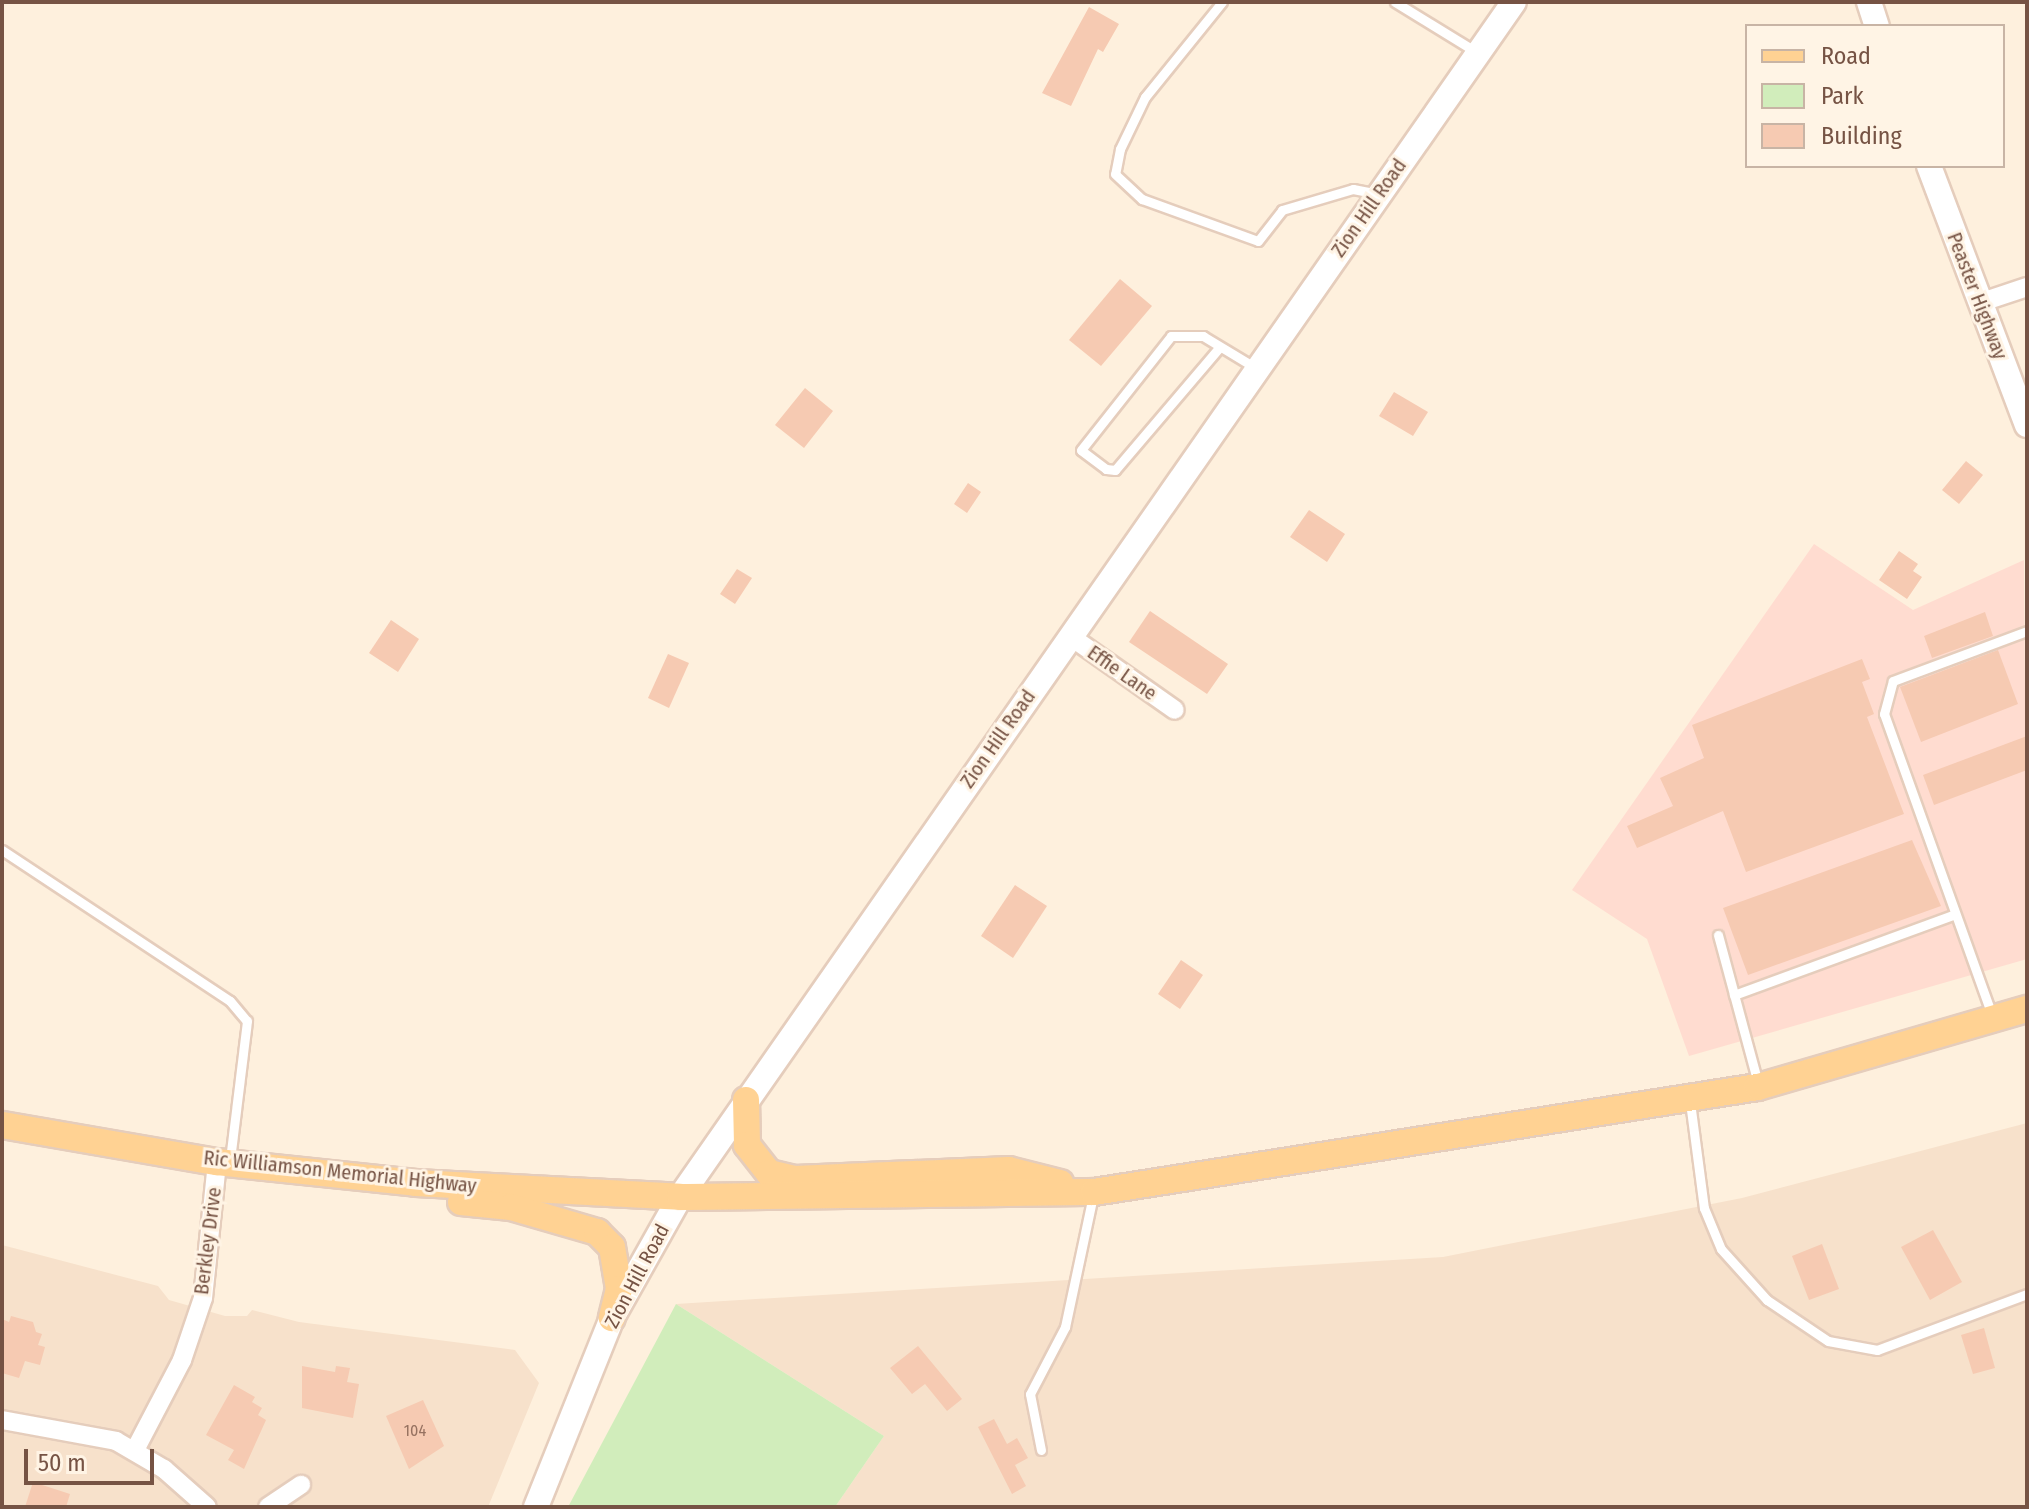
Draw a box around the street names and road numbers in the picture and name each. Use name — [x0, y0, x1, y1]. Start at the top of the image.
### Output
street label: Zion Hill Road — [1326, 154, 1412, 262]
street label: Peaster Highway — [1942, 229, 2012, 363]
street label: Effie Lane — [1083, 640, 1161, 706]
street label: Zion Hill Road — [955, 685, 1041, 793]
street label: Ric Williamson Memorial Highway — [202, 1146, 478, 1198]
street label: Berkley Drive — [190, 1186, 226, 1296]
street label: Zion Hill Road — [600, 1220, 674, 1332]

